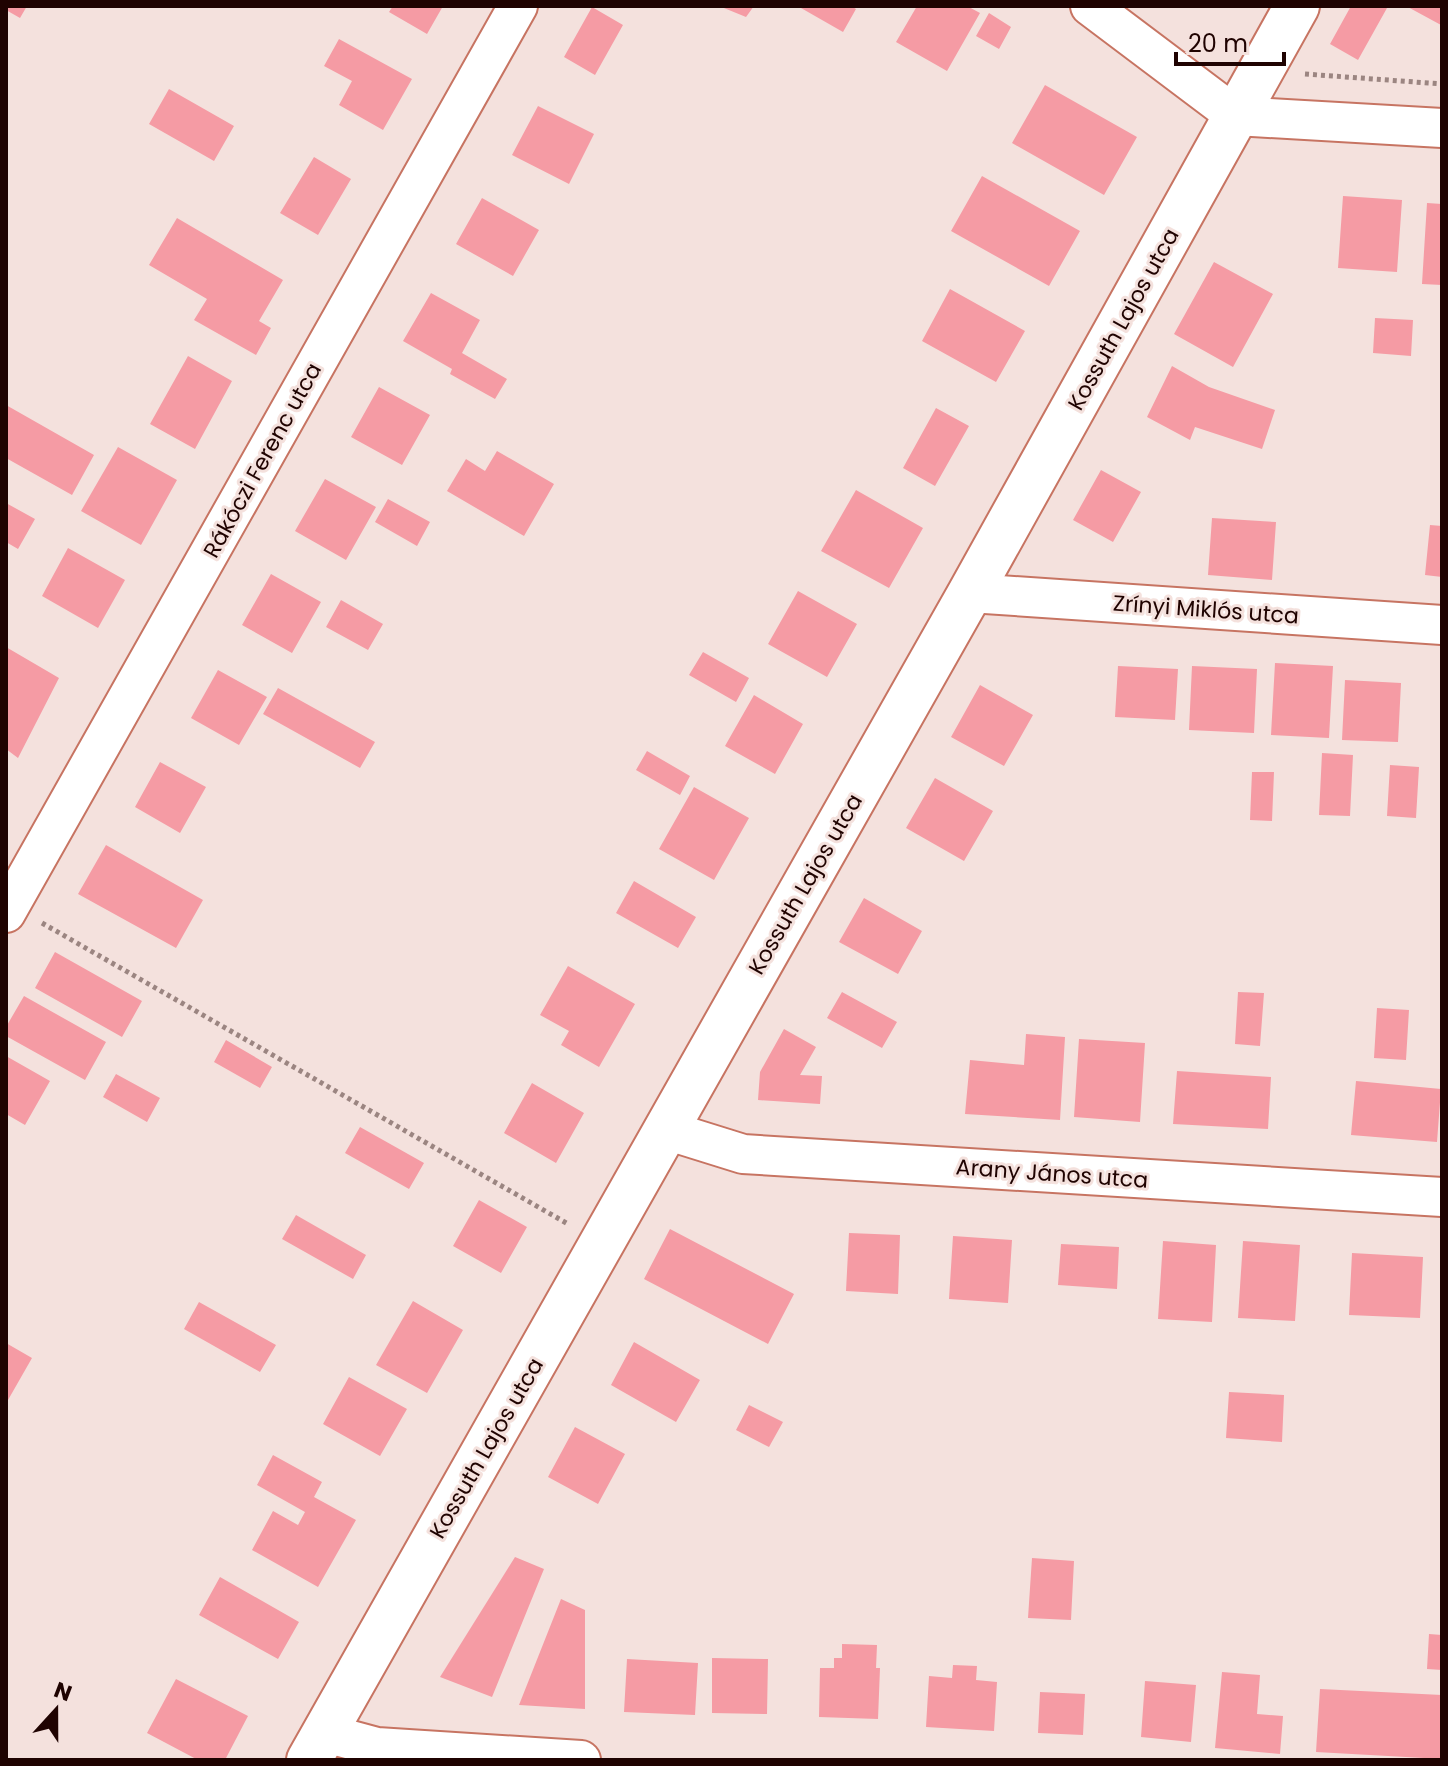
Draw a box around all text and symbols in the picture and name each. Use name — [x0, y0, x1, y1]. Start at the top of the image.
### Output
scale bar — [1176, 16, 1284, 66]
text: 20 m — [1188, 27, 1248, 60]
street label: Kossuth Lajos utca — [1060, 223, 1186, 416]
street label: Rákóczi Ferenc utca — [196, 357, 329, 563]
street label: Zrínyi Miklós utca — [1112, 588, 1300, 631]
street label: Kossuth Lajos utca — [741, 788, 870, 980]
street label: Arany János utca — [955, 1151, 1149, 1196]
street label: Kossuth Lajos utca — [422, 1352, 551, 1544]
north arrow — [16, 1670, 96, 1750]
text: N — [50, 1674, 76, 1709]

